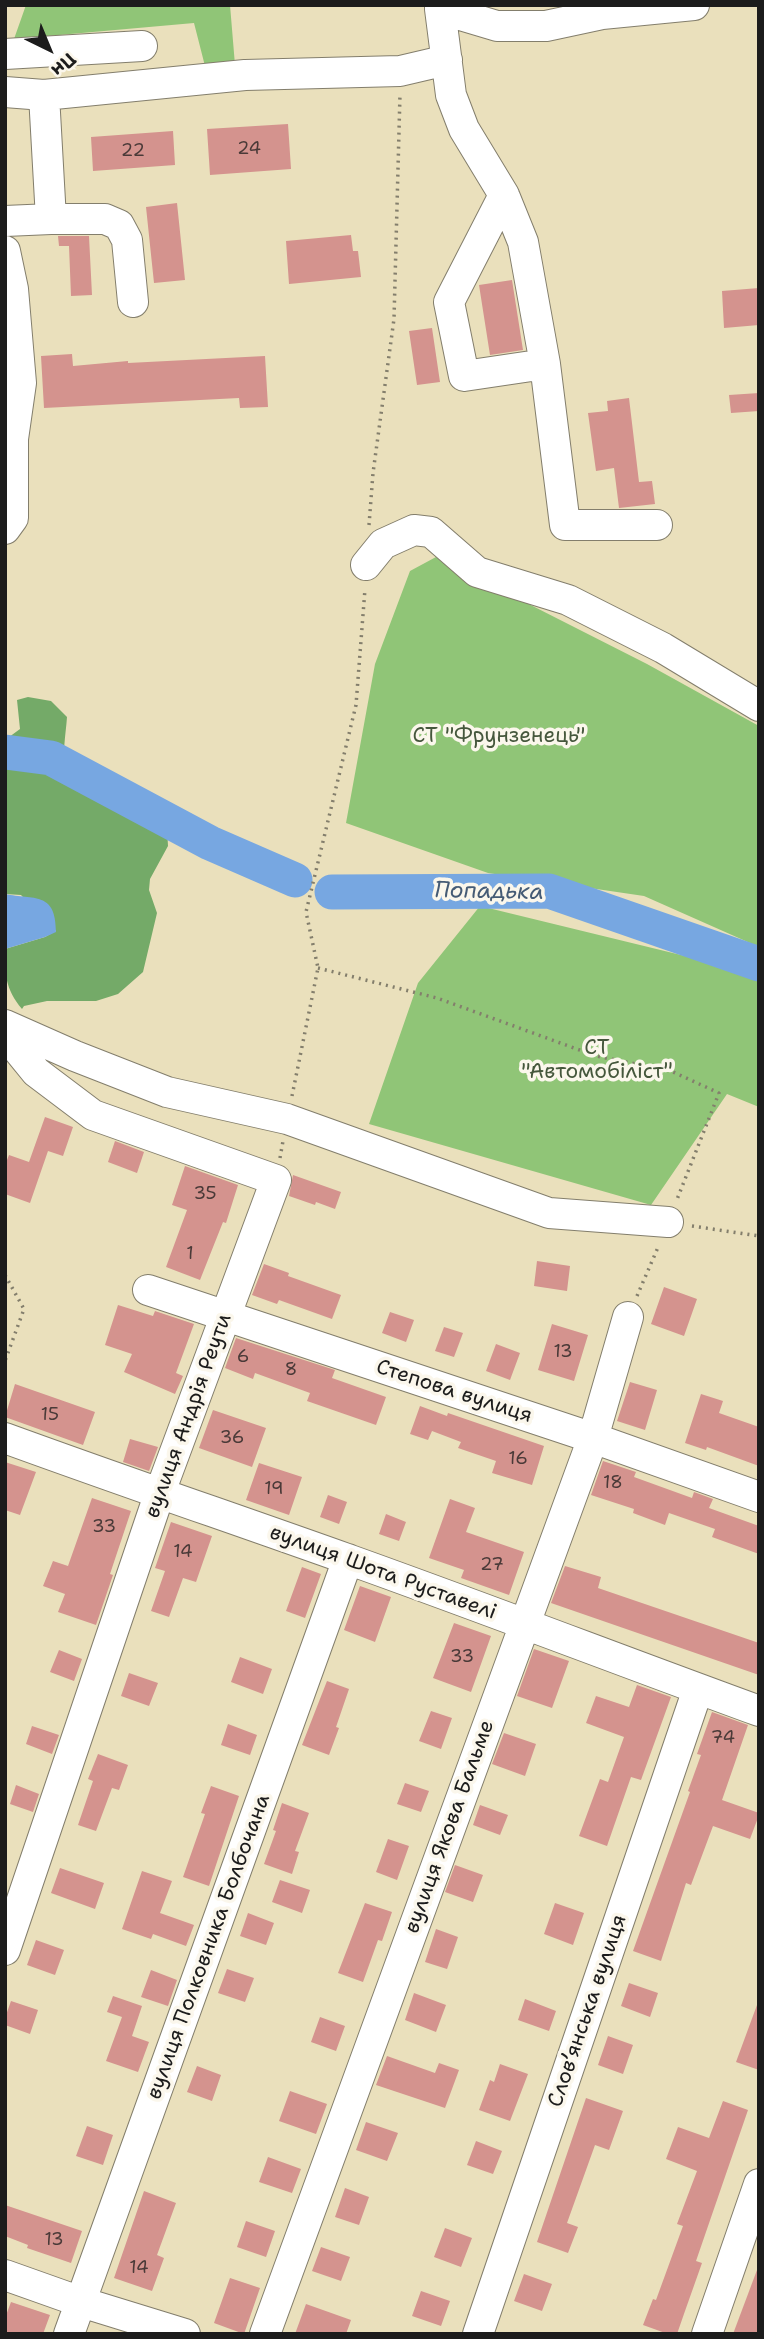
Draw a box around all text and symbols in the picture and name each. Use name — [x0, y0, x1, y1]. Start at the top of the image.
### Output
north arrow — [14, 14, 84, 84]
text: Пн — [46, 47, 81, 82]
house number: 24 — [237, 138, 261, 160]
house number: 22 — [121, 140, 145, 162]
park label: СТ "Фрунзенець" — [413, 724, 585, 750]
water label: Попадька — [434, 877, 544, 907]
park label: СТ "Автомобіліст" — [521, 1036, 673, 1086]
house number: 35 — [193, 1183, 217, 1205]
house number: 1 — [186, 1243, 194, 1265]
street label: вулиця Андрія Реути — [140, 1310, 238, 1522]
house number: 13 — [553, 1341, 573, 1363]
house number: 6 — [237, 1346, 249, 1368]
street label: Степова вулиця — [373, 1355, 535, 1429]
house number: 8 — [285, 1359, 297, 1381]
house number: 15 — [41, 1404, 59, 1426]
house number: 36 — [220, 1427, 244, 1449]
house number: 16 — [508, 1448, 528, 1470]
house number: 18 — [603, 1472, 623, 1494]
house number: 19 — [264, 1478, 284, 1500]
house number: 33 — [92, 1516, 116, 1538]
street label: вулиця Шота Руставелі — [266, 1520, 500, 1626]
house number: 14 — [173, 1541, 193, 1563]
house number: 27 — [480, 1554, 504, 1576]
house number: 33 — [450, 1646, 474, 1668]
street label: вулиця Якова Бальме — [400, 1717, 500, 1937]
house number: 74 — [711, 1727, 735, 1749]
street label: вулиця Полковника Болбочана — [142, 1791, 276, 2103]
street label: Словʼянська вулиця — [543, 1912, 633, 2110]
house number: 13 — [44, 2229, 64, 2251]
house number: 14 — [129, 2257, 149, 2279]

